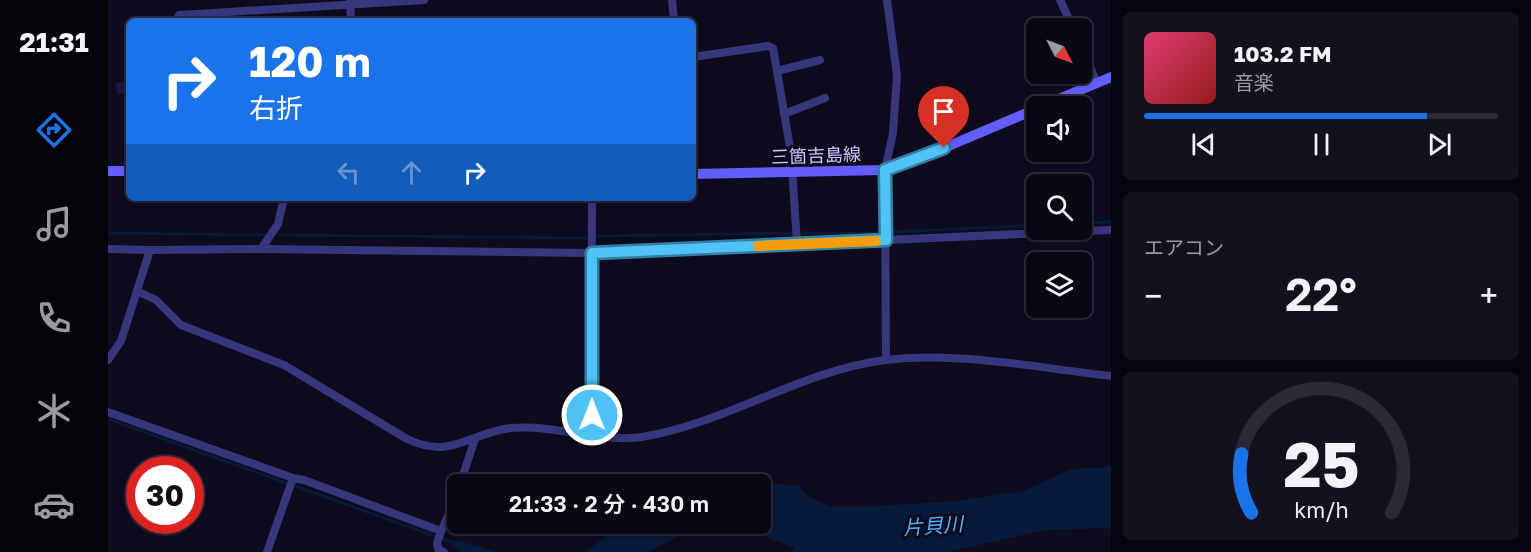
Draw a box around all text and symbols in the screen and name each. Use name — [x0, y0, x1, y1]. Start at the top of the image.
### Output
north arrow — [1026, 18, 1092, 84]
map controls — [1026, 18, 1092, 318]
text: 21:31 — [19, 26, 89, 58]
text: 120 m — [249, 36, 371, 86]
text: 103.2 FM — [1234, 40, 1332, 67]
icon: right — [150, 42, 228, 120]
text: 音楽 — [1234, 70, 1274, 94]
pin — [918, 86, 969, 148]
text: 右折 — [249, 92, 303, 124]
icon: arrive — [927, 95, 960, 128]
button: sound — [1026, 96, 1092, 162]
icon: directions — [33, 109, 75, 151]
icon: previous — [1187, 128, 1220, 161]
icon: pause — [1305, 128, 1338, 161]
icon: next — [1423, 128, 1456, 161]
street label: 三箇吉島線 — [771, 142, 861, 168]
icon: left — [332, 156, 365, 189]
icon: ahead — [395, 156, 428, 189]
icon: right — [458, 156, 491, 189]
button: search — [1026, 174, 1092, 240]
icon: music — [33, 203, 75, 245]
text: エアコン — [1144, 235, 1224, 259]
button: layers — [1026, 252, 1092, 318]
text: 22° — [1285, 267, 1357, 321]
text: − — [1144, 276, 1162, 315]
text: + — [1480, 276, 1498, 315]
icon: phone — [33, 297, 75, 339]
position arrow — [560, 383, 624, 447]
icon: climate — [33, 390, 75, 432]
text: 25 — [1283, 426, 1359, 501]
speed limit sign: 30 — [126, 456, 204, 534]
icon: car — [33, 484, 75, 526]
text: 21:33 · 2 分 · 430 m — [509, 490, 709, 517]
text: km/h — [1294, 497, 1348, 523]
water label: 片貝川 — [902, 511, 966, 539]

